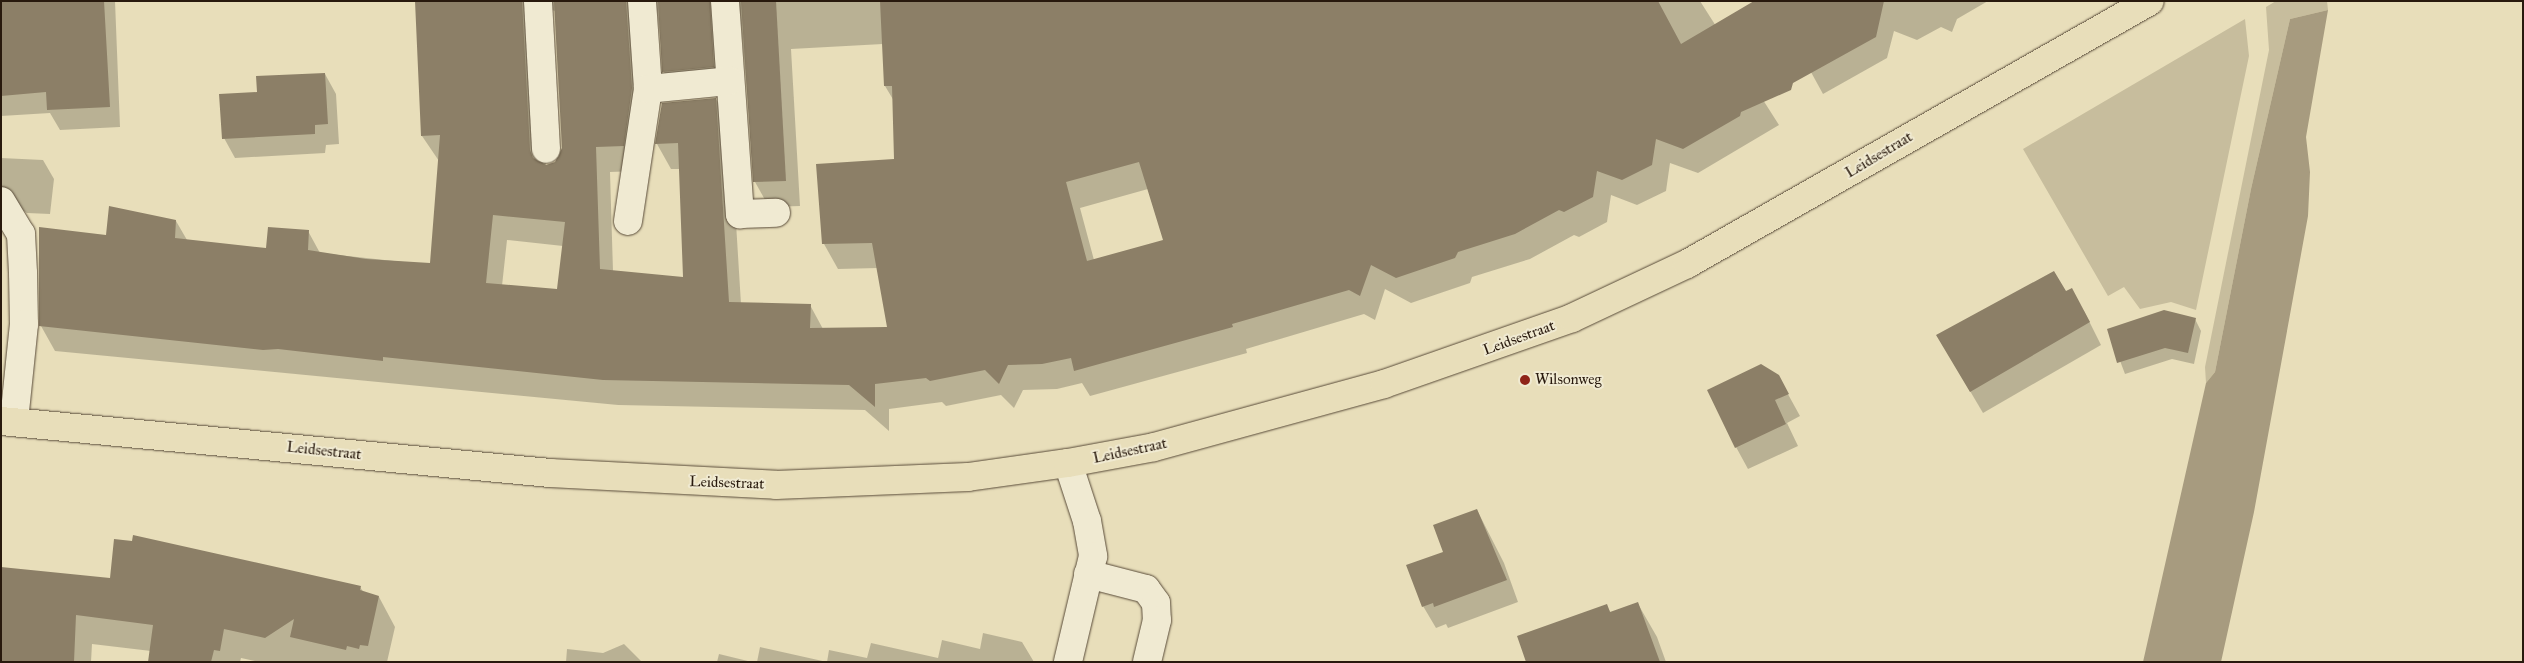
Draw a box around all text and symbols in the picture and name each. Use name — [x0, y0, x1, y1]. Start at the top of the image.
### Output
street label: Leidsestraat — [1842, 128, 1916, 182]
street label: Leidsestraat — [1481, 317, 1557, 359]
place label: Wilsonweg — [1535, 371, 1601, 389]
marker: Wilsonweg — [1519, 374, 1531, 386]
street label: Leidsestraat — [1091, 434, 1169, 468]
street label: Leidsestraat — [286, 438, 362, 464]
street label: Leidsestraat — [689, 473, 765, 493]

